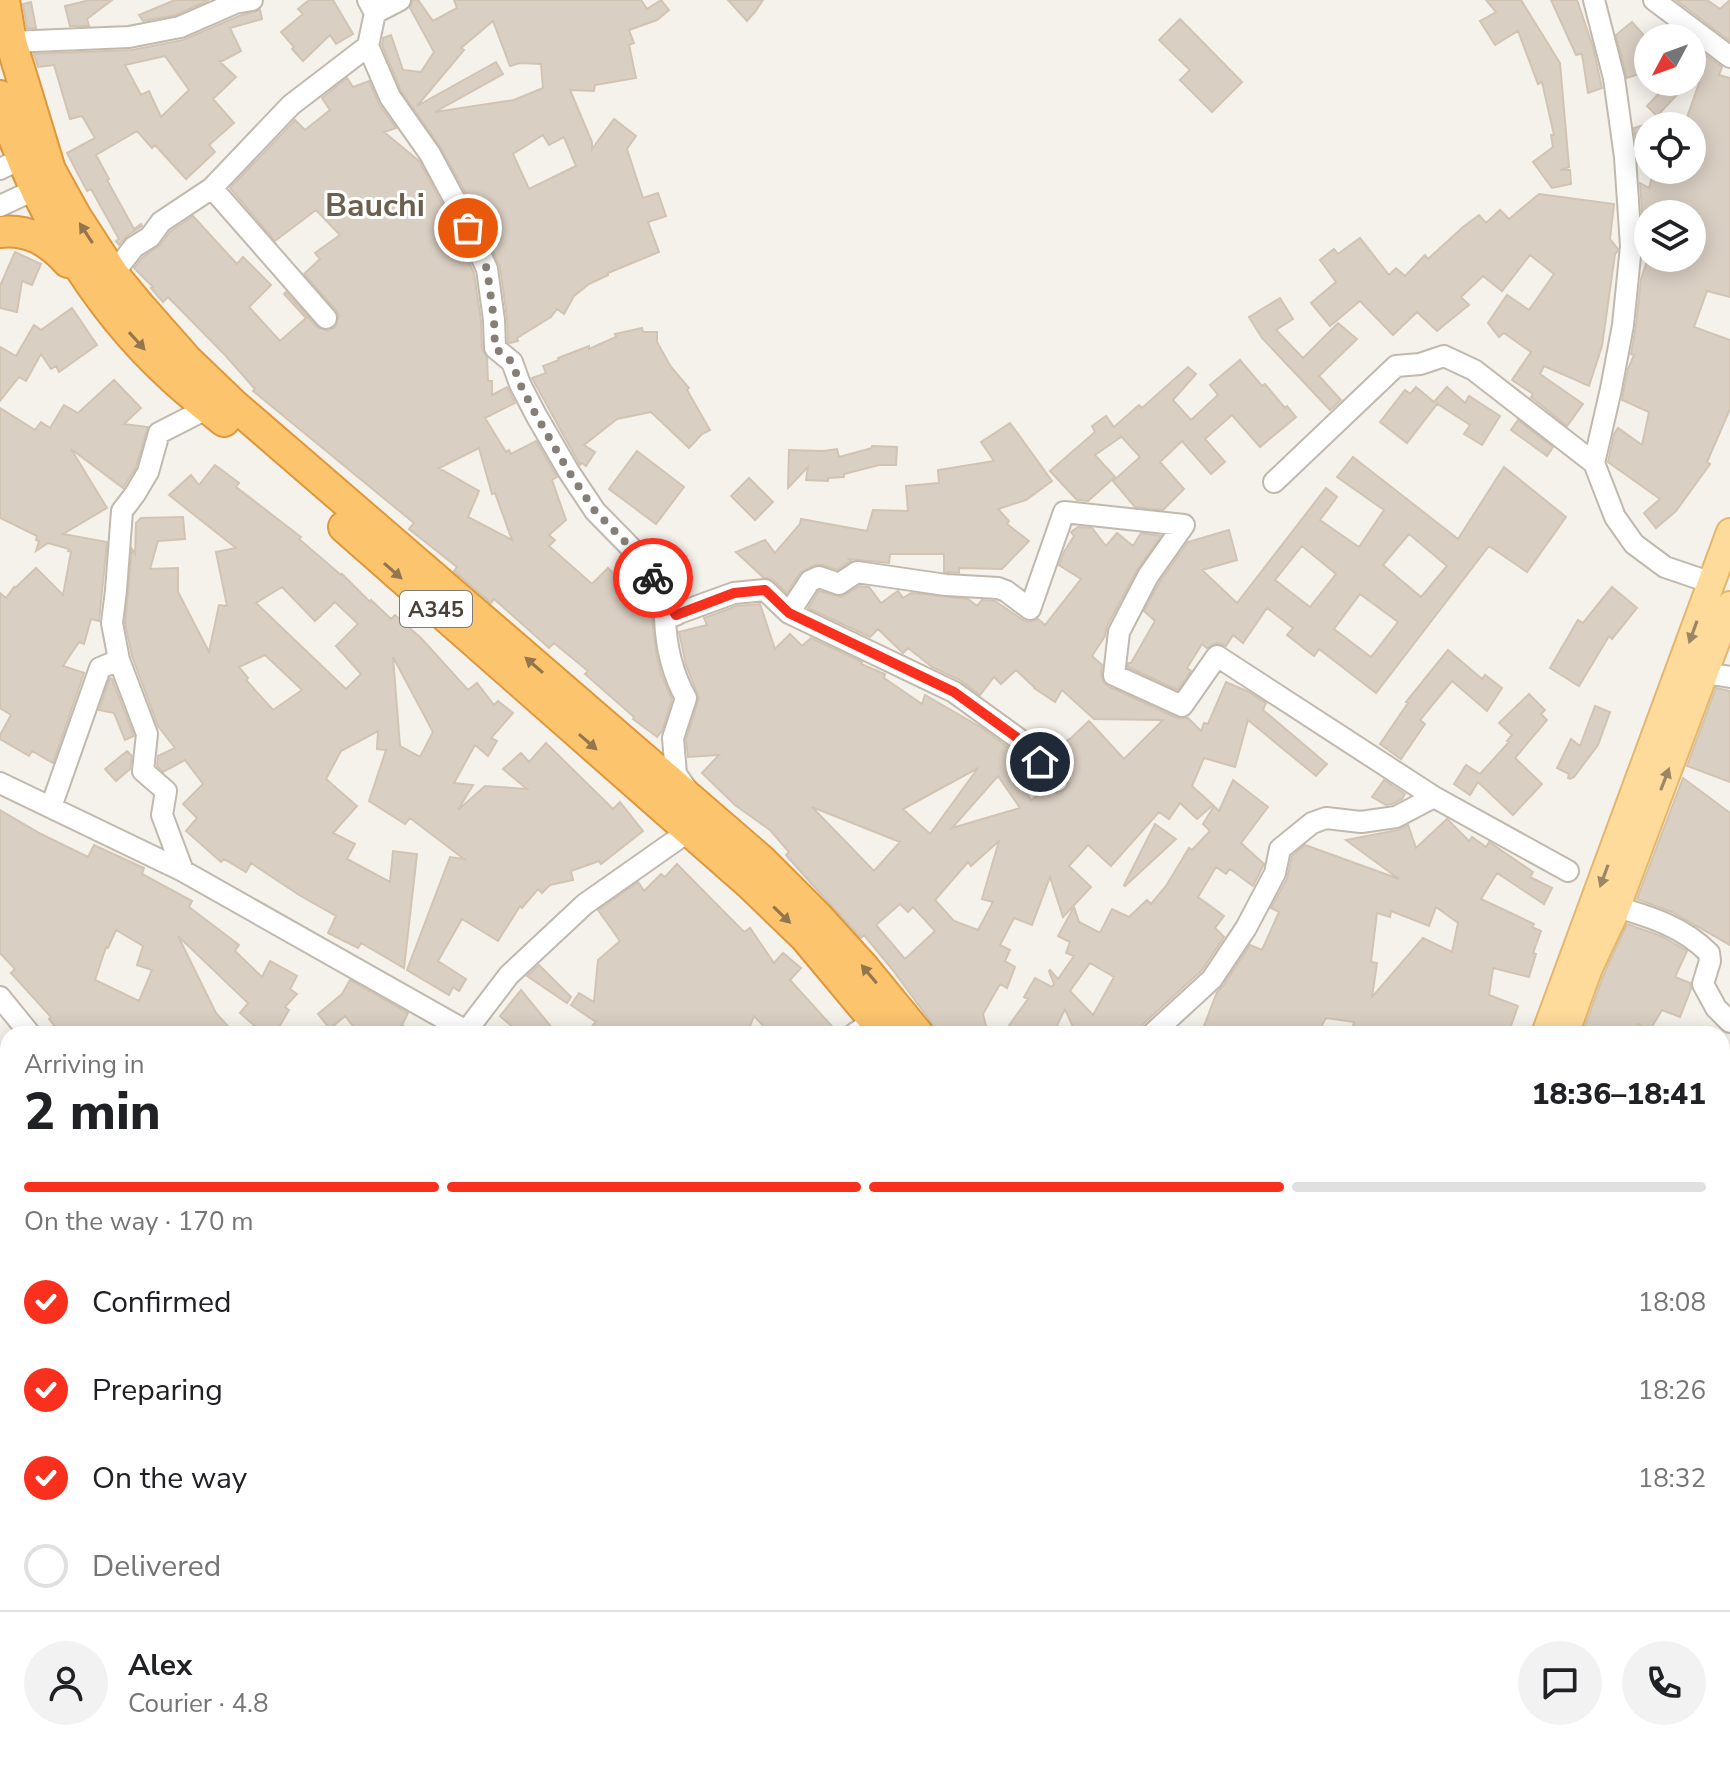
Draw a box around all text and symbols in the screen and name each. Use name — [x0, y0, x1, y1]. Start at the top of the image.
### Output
north arrow — [1634, 24, 1706, 96]
map controls — [1634, 24, 1706, 272]
button: locate — [1634, 112, 1706, 184]
district label: Bauchi — [325, 184, 425, 227]
pin — [434, 194, 502, 262]
button: layers — [1634, 200, 1706, 272]
icon: bag — [446, 206, 490, 250]
one-way arrow — [79, 223, 94, 244]
one-way arrow — [128, 331, 146, 350]
courier — [613, 538, 693, 618]
icon: bike — [631, 556, 675, 600]
one-way arrow — [383, 561, 402, 579]
road number: A345 — [400, 591, 472, 627]
one-way arrow — [1687, 620, 1699, 644]
one-way arrow — [525, 657, 545, 674]
pin — [1006, 728, 1074, 796]
one-way arrow — [579, 733, 598, 751]
icon: home — [1018, 740, 1062, 784]
one-way arrow — [1659, 767, 1672, 791]
one-way arrow — [1597, 864, 1610, 888]
one-way arrow — [772, 906, 791, 924]
one-way arrow — [861, 964, 878, 984]
text: Arriving in — [24, 1047, 145, 1082]
text: 18:36–18:41 — [1531, 1074, 1706, 1115]
text: 2 min — [24, 1076, 161, 1147]
text: On the way · 170 m — [24, 1204, 253, 1239]
icon: check — [24, 1280, 68, 1324]
text: Confirmed — [92, 1282, 232, 1323]
text: 18:08 — [1638, 1285, 1706, 1320]
icon: check — [24, 1368, 68, 1412]
text: Preparing — [92, 1370, 223, 1411]
text: 18:26 — [1638, 1373, 1706, 1408]
icon: check — [24, 1456, 68, 1500]
text: On the way — [92, 1458, 247, 1499]
text: 18:32 — [1638, 1461, 1706, 1496]
text: Delivered — [92, 1546, 221, 1587]
button: person — [24, 1641, 108, 1725]
button: chat — [1518, 1641, 1602, 1725]
button: phone — [1622, 1641, 1706, 1725]
text: Alex — [128, 1645, 192, 1686]
text: Courier · 4.8 — [128, 1686, 269, 1721]

